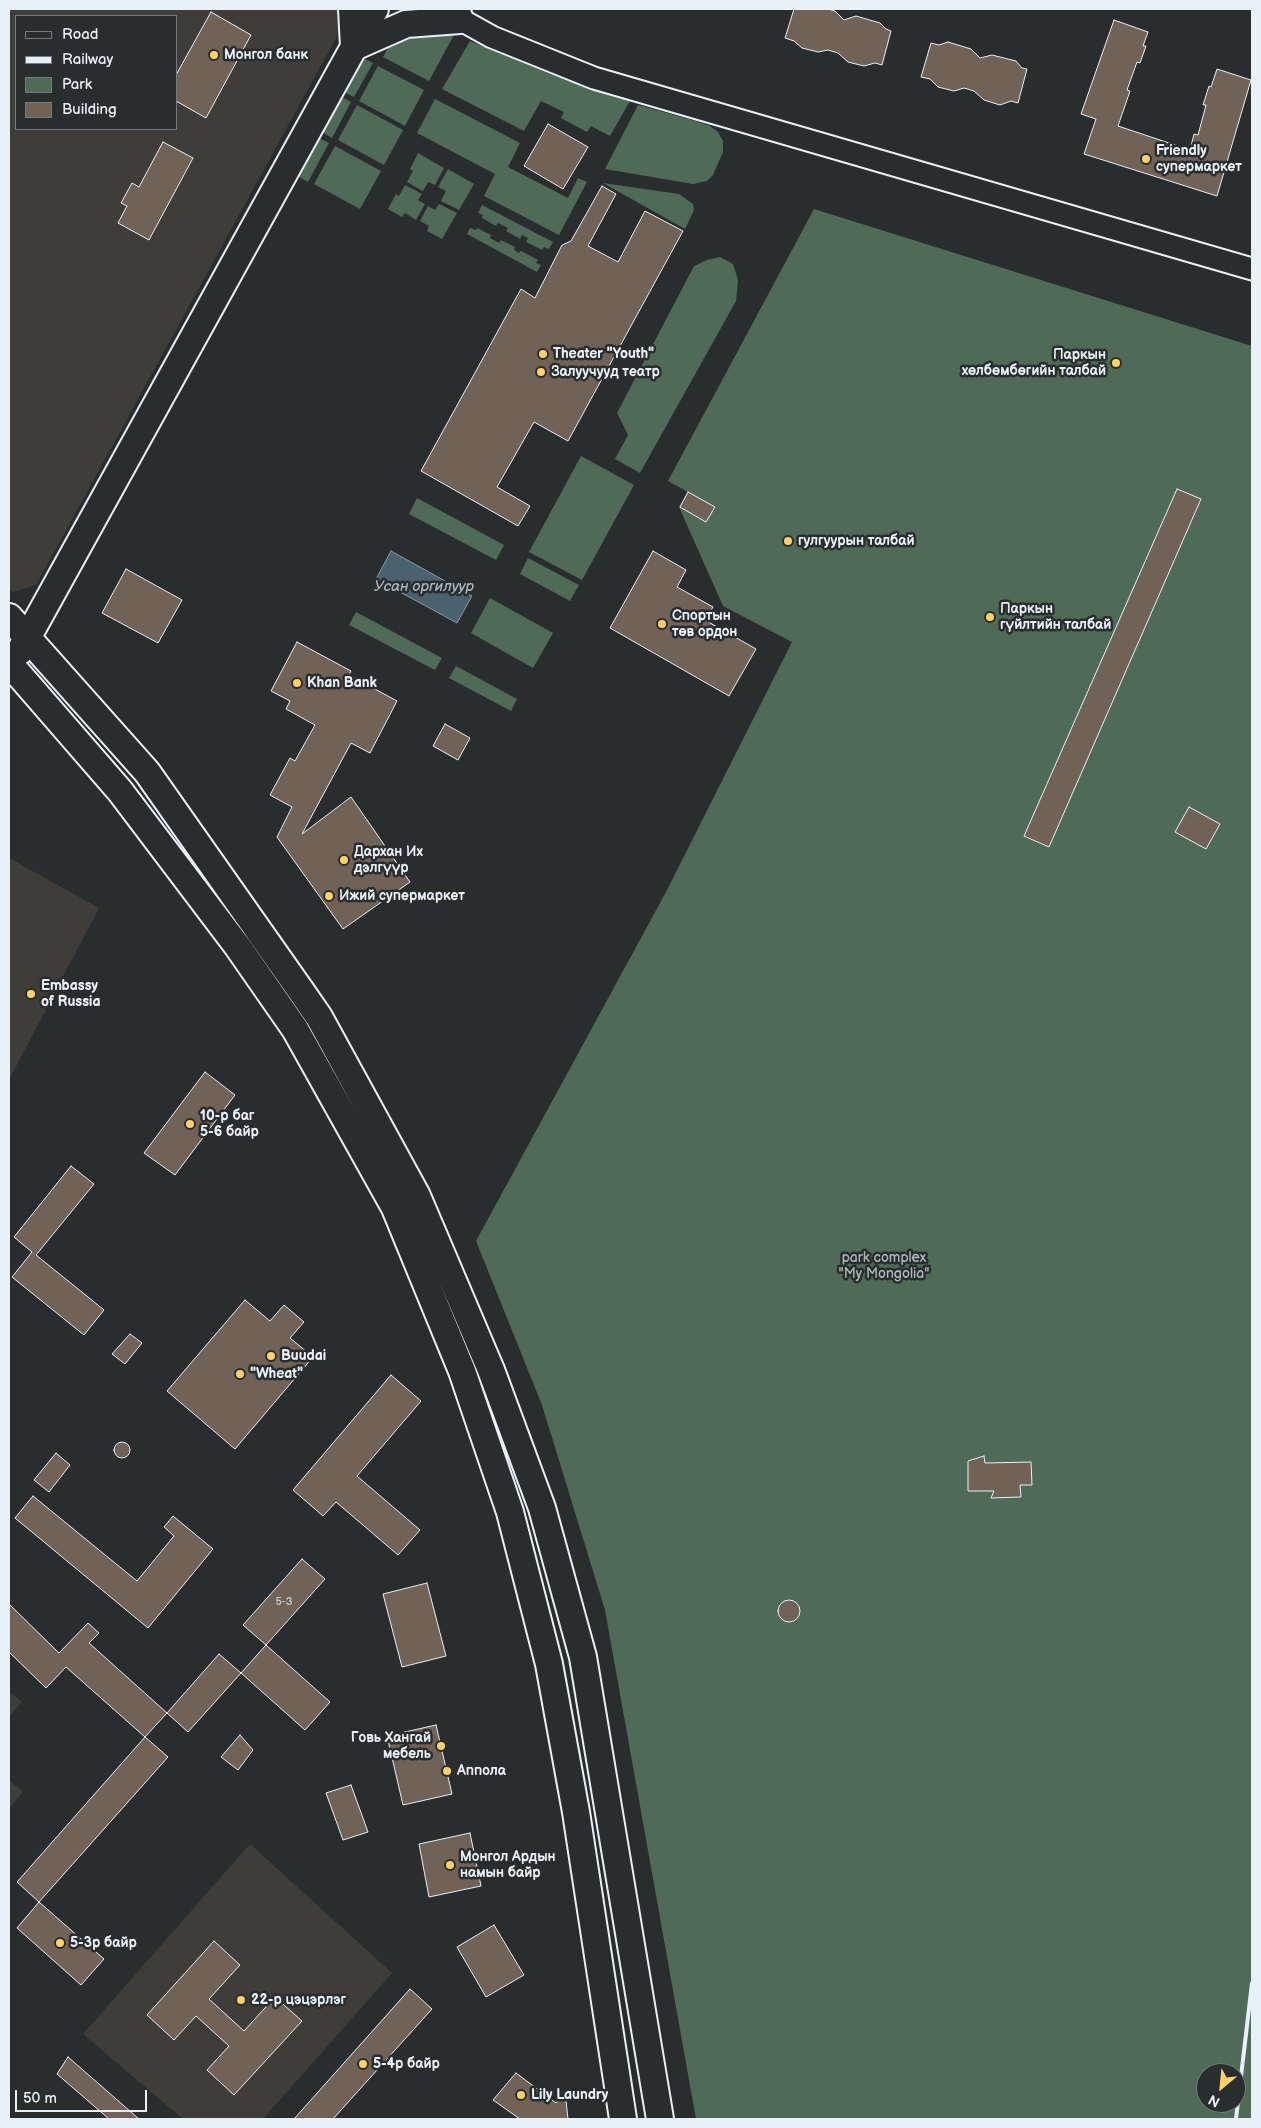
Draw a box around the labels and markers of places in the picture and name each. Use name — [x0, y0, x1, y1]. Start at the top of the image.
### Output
place label: Монгол банк — [224, 47, 308, 63]
marker: Монгол банк — [208, 49, 220, 61]
place label: Friendly супермаркет — [1156, 143, 1242, 176]
marker: Friendly супермаркет — [1140, 153, 1152, 165]
place label: Theater "Youth" — [553, 346, 654, 362]
place label: Паркын хөлбөмбөгийн талбай — [962, 347, 1106, 380]
marker: Theater "Youth" — [537, 348, 549, 360]
marker: Паркын хөлбөмбөгийн талбай — [1110, 357, 1122, 369]
place label: Залуучууд театр — [551, 364, 660, 380]
marker: Залуучууд театр — [535, 366, 547, 378]
place label: гулгуурын талбай — [798, 533, 915, 549]
marker: гулгуурын талбай — [782, 535, 794, 547]
place label: Паркын гүйлтийн талбай — [1000, 601, 1111, 634]
place label: Спортын төв ордон — [672, 608, 737, 640]
marker: Паркын гүйлтийн талбай — [984, 611, 996, 623]
marker: Спортын төв ордон — [656, 618, 668, 630]
place label: Khan Bank — [307, 675, 377, 691]
marker: Khan Bank — [291, 677, 303, 689]
place label: Дархан Их дэлгүүр — [354, 844, 423, 876]
marker: Дархан Их дэлгүүр — [338, 854, 350, 866]
place label: Ижий супермаркет — [339, 888, 465, 904]
marker: Ижий супермаркет — [323, 890, 335, 902]
place label: Embassy of Russia — [41, 978, 101, 1010]
marker: Embassy of Russia — [25, 988, 37, 1000]
place label: 10-р баг 5-6 байр — [200, 1108, 259, 1140]
marker: 10-р баг 5-6 байр — [184, 1118, 196, 1130]
place label: Buudai — [281, 1348, 326, 1364]
marker: Buudai — [265, 1350, 277, 1362]
place label: "Wheat" — [250, 1366, 303, 1382]
marker: "Wheat" — [234, 1368, 246, 1380]
place label: Говь Хангай мебель — [351, 1730, 431, 1762]
marker: Говь Хангай мебель — [435, 1740, 447, 1752]
place label: Аппола — [457, 1763, 506, 1779]
marker: Аппола — [441, 1765, 453, 1777]
place label: Монгол Ардын намын байр — [460, 1849, 556, 1881]
marker: Монгол Ардын намын байр — [444, 1859, 456, 1871]
place label: 5-3р байр — [70, 1935, 137, 1951]
marker: 5-3р байр — [54, 1937, 66, 1949]
place label: 22-р цэцэрлэг — [251, 1992, 346, 2008]
marker: 22-р цэцэрлэг — [235, 1994, 247, 2006]
place label: 5-4р байр — [373, 2056, 440, 2072]
marker: 5-4р байр — [357, 2058, 369, 2070]
place label: Lily Laundry — [531, 2087, 608, 2103]
marker: Lily Laundry — [515, 2089, 527, 2101]

